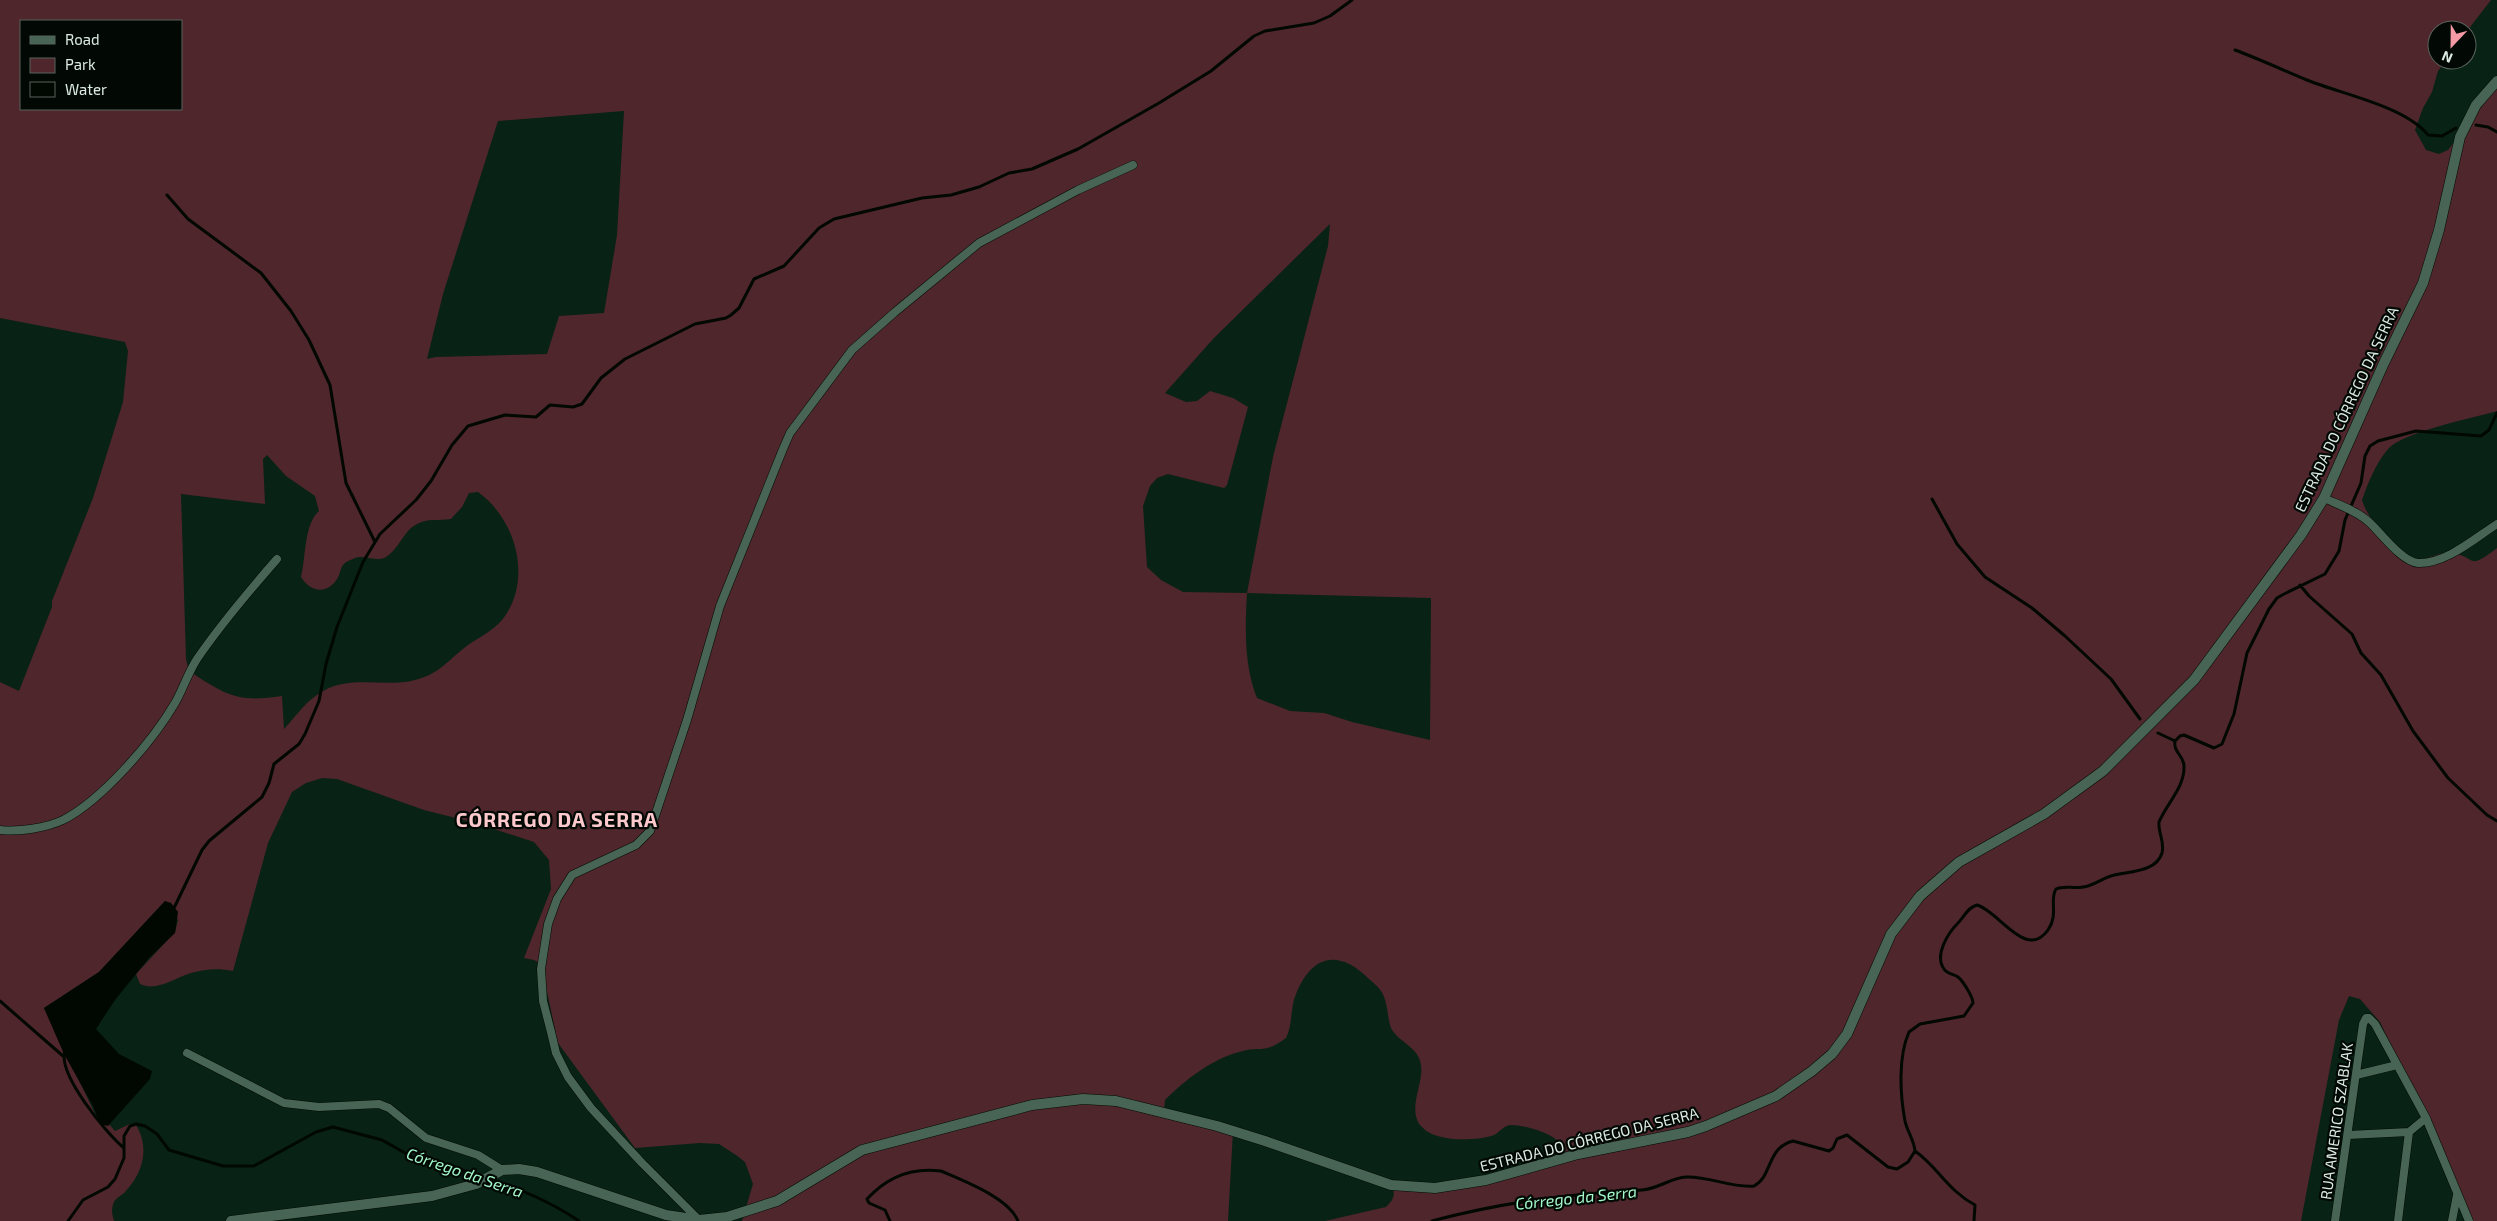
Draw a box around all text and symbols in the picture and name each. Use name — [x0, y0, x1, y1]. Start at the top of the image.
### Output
legend — [20, 20, 182, 110]
north arrow — [2427, 20, 2477, 70]
text: Road — [65, 30, 100, 48]
text: N — [2439, 48, 2455, 67]
text: Park — [65, 55, 96, 73]
text: Water — [65, 80, 107, 98]
street label: ESTRADA DO CÓRREGO DA SERRA — [2290, 303, 2402, 515]
district label: CÓRREGO DA SERRA — [456, 807, 658, 831]
street label: RUA AMERICO SZABLAK — [2316, 1041, 2356, 1201]
street label: ESTRADA DO CÓRREGO DA SERRA — [1478, 1103, 1701, 1175]
water label: Córrego da Serra — [404, 1143, 526, 1201]
water label: Córrego da Serra — [1514, 1181, 1638, 1213]

